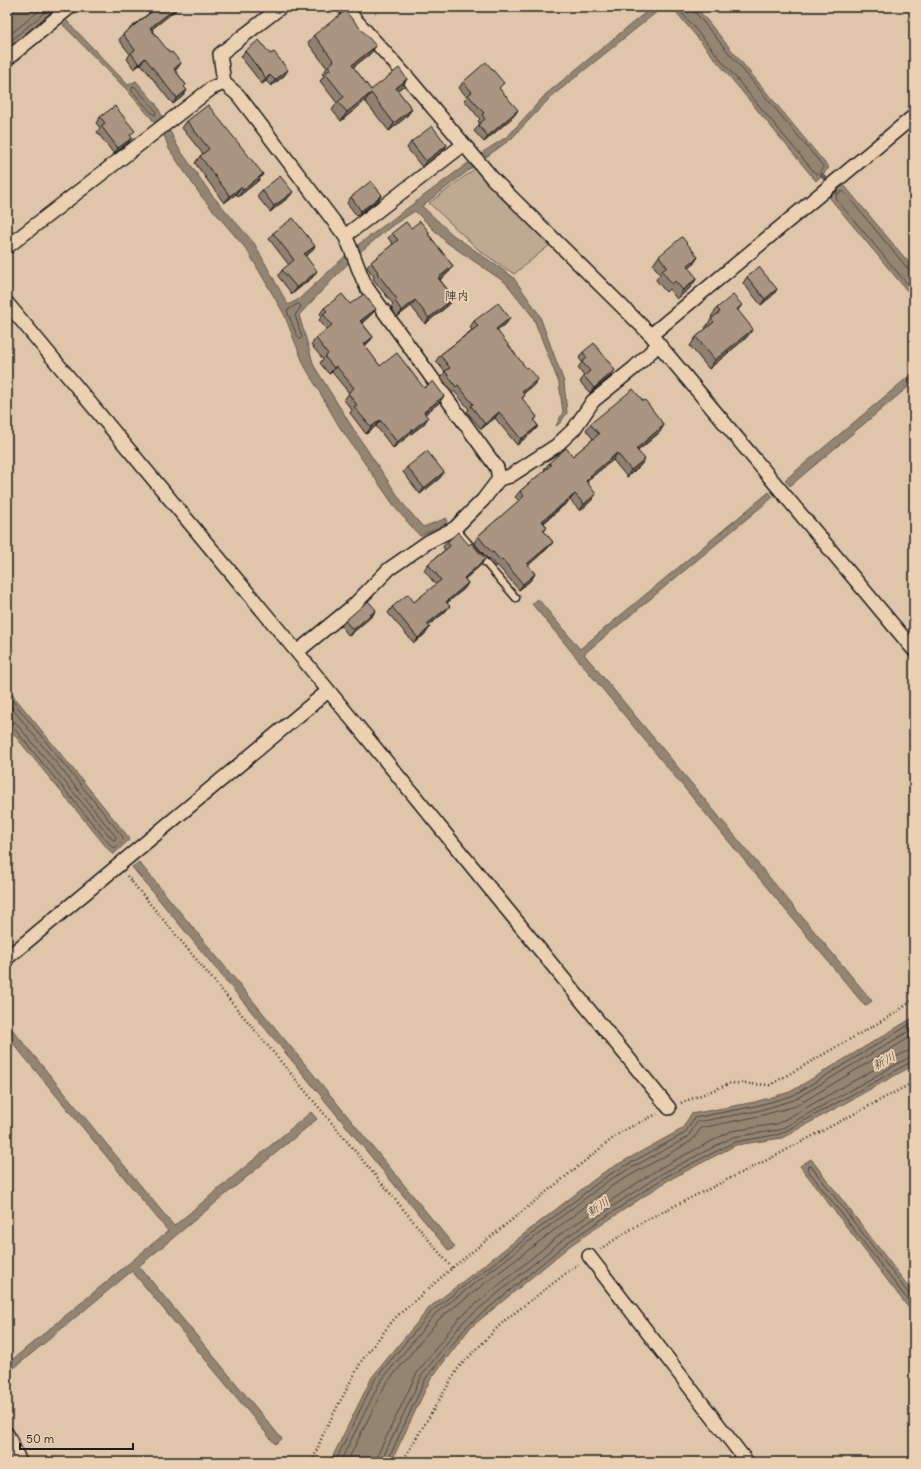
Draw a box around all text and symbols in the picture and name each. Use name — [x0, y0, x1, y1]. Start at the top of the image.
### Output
district label: 陣内 — [445, 288, 469, 303]
water label: 新川 — [870, 1048, 898, 1073]
water label: 新川 — [584, 1194, 612, 1220]
scale bar — [20, 1425, 133, 1451]
text: 50 m — [26, 1431, 55, 1446]

